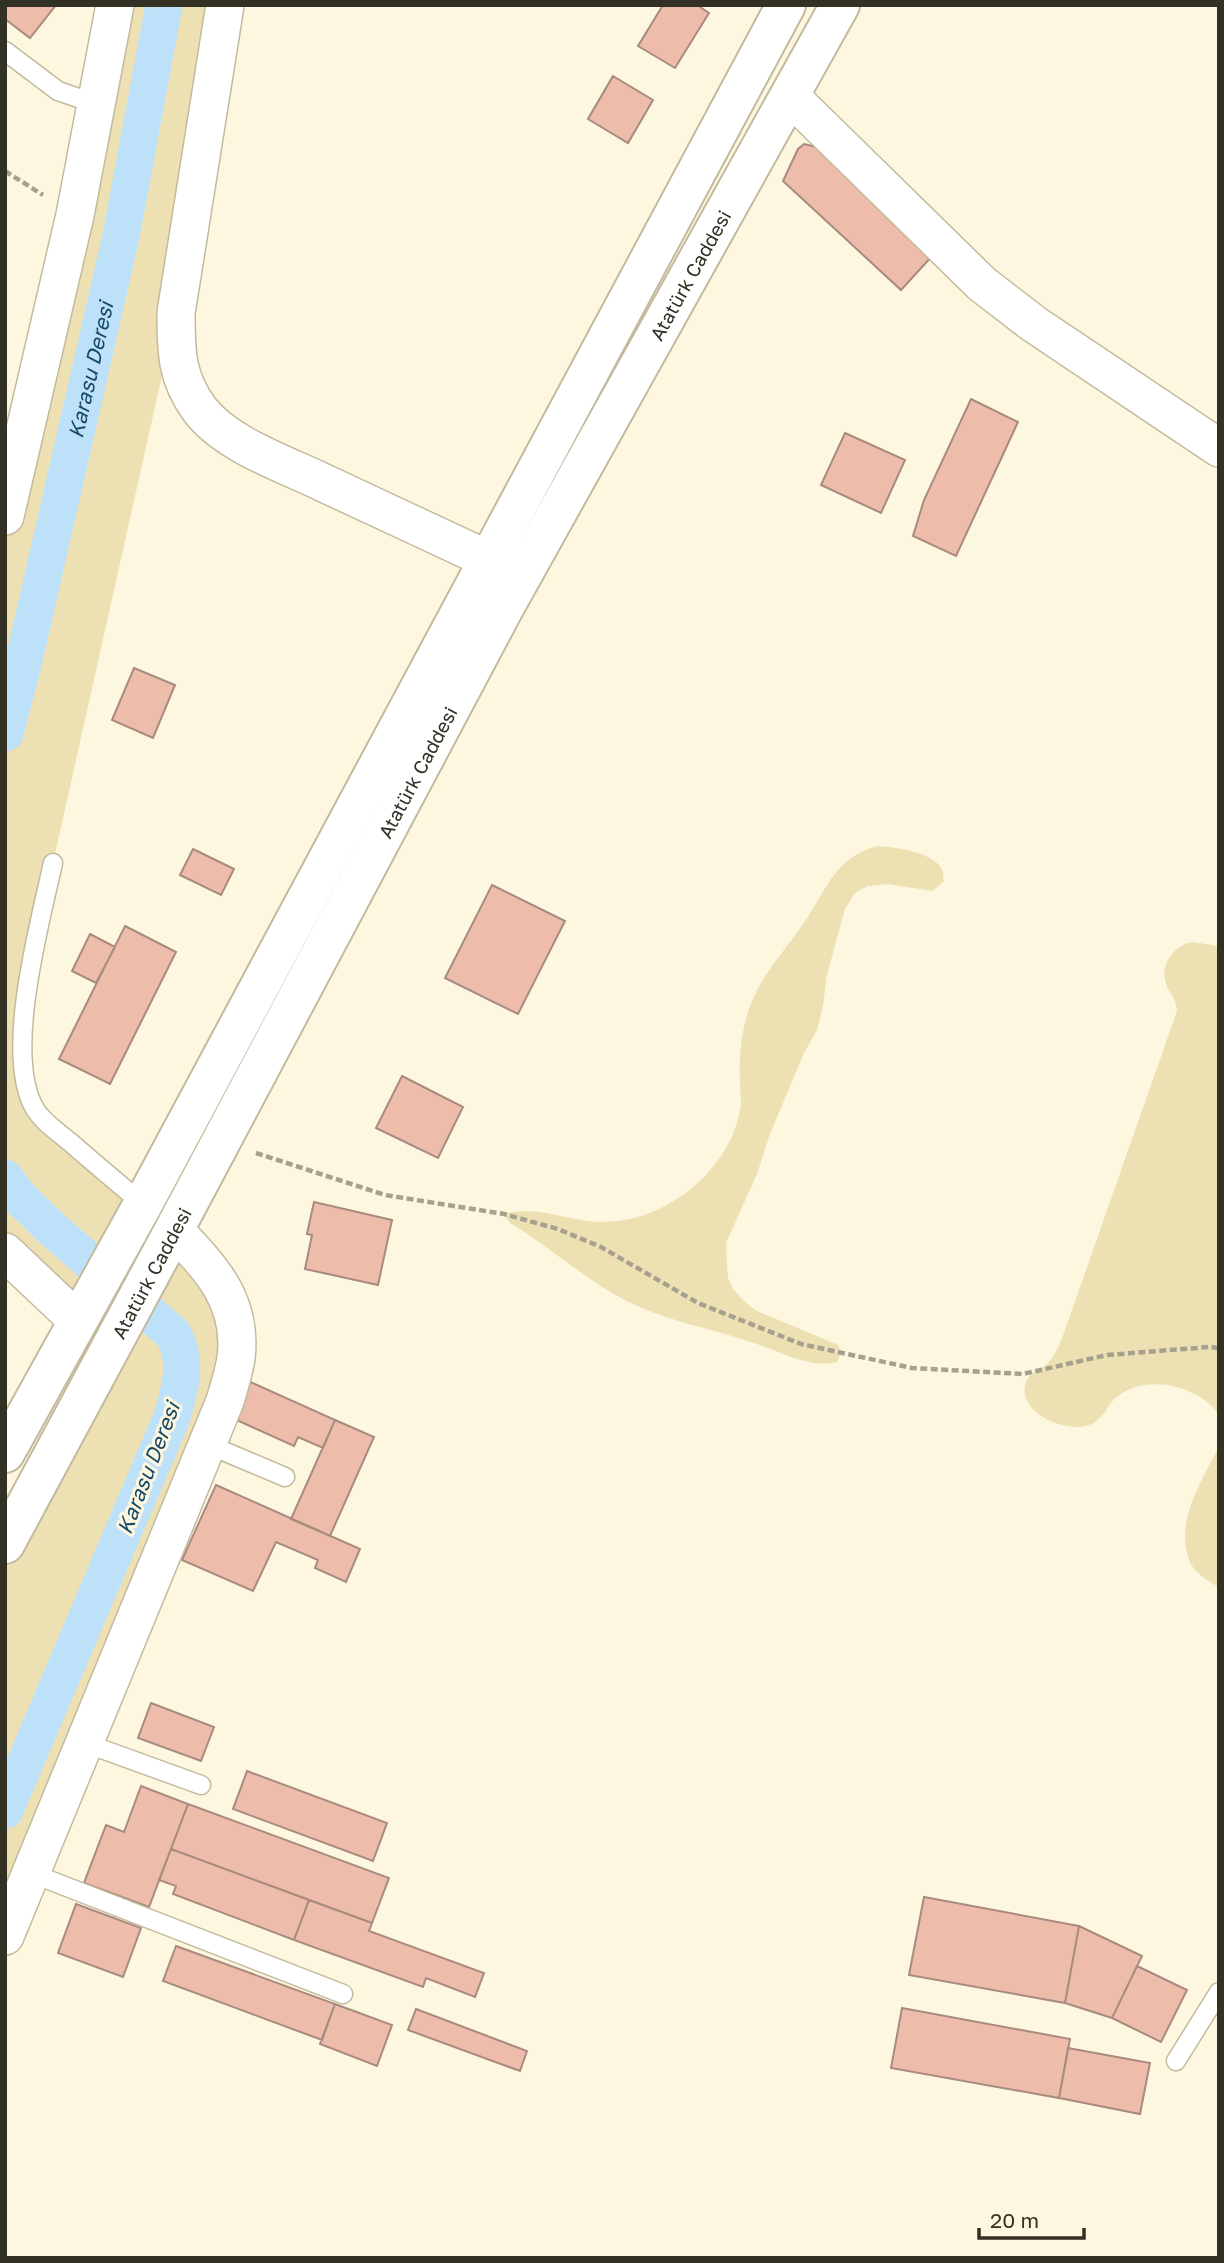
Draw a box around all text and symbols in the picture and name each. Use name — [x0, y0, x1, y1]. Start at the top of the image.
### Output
street label: Atatürk Caddesi — [644, 206, 735, 344]
water label: Karasu Deresi — [62, 297, 119, 441]
street label: Atatürk Caddesi — [373, 702, 461, 842]
street label: Atatürk Caddesi — [106, 1203, 195, 1342]
water label: Karasu Deresi — [111, 1396, 186, 1537]
scale bar — [979, 2196, 1084, 2240]
text: 20 m — [990, 2207, 1039, 2233]

